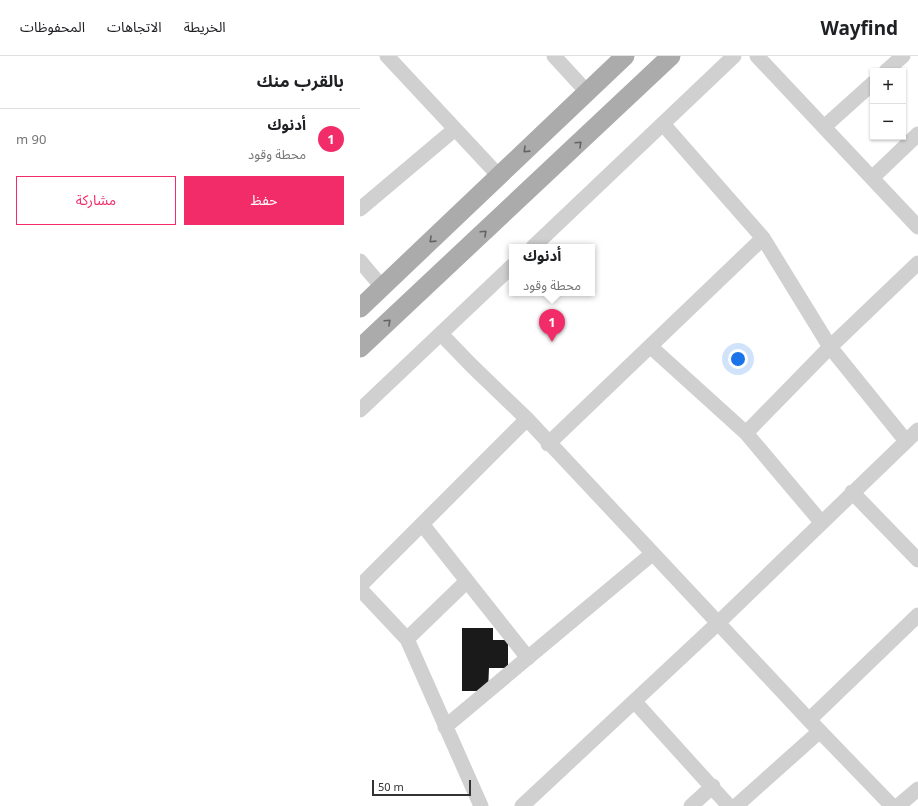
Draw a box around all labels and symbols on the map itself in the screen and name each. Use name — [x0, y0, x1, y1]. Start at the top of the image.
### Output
one-way arrow — [574, 142, 581, 149]
one-way arrow — [523, 146, 531, 153]
one-way arrow — [479, 231, 486, 238]
one-way arrow — [429, 235, 437, 243]
pin: 1 — [539, 309, 565, 342]
one-way arrow — [384, 319, 391, 326]
your location — [728, 349, 748, 369]
scale bar — [372, 778, 471, 797]

